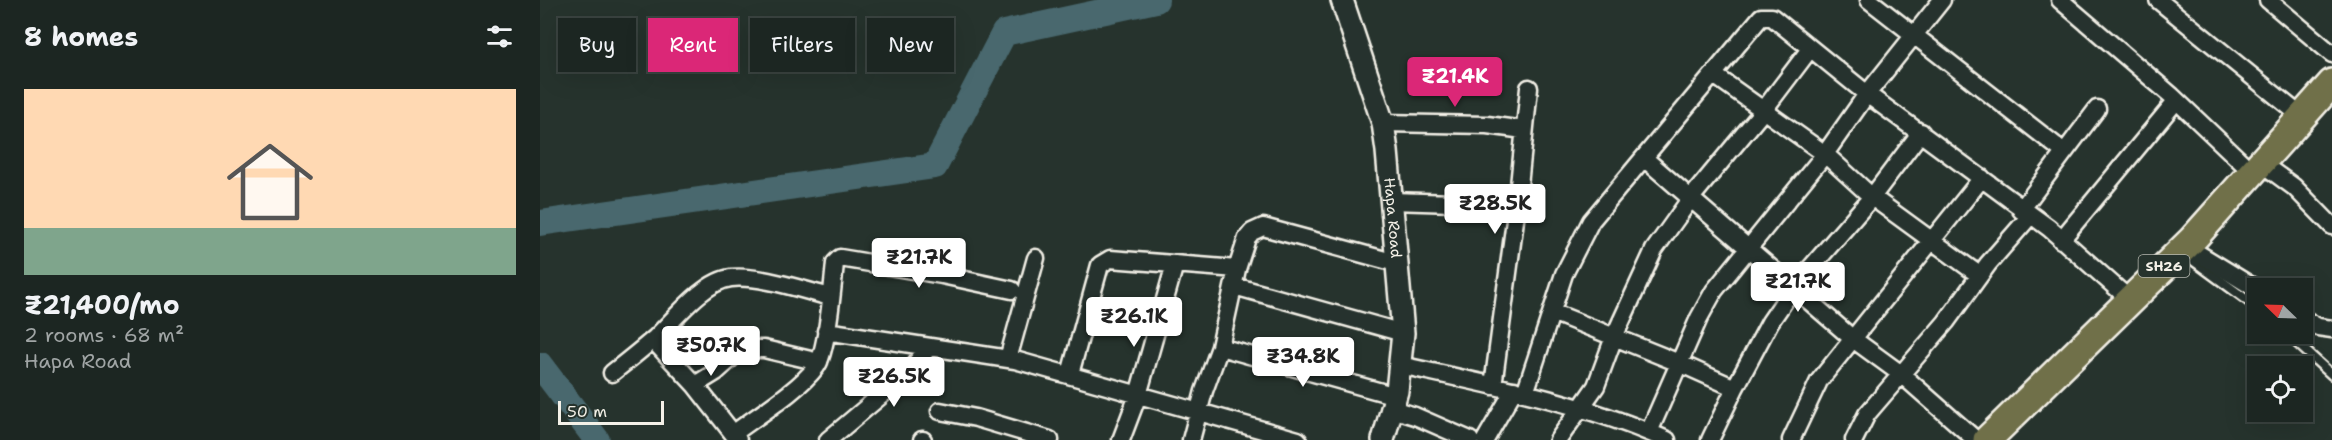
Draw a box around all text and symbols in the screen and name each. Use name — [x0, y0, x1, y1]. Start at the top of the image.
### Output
chip: Buy — [558, 18, 636, 72]
chip: Rent — [648, 18, 738, 72]
chip: Filters — [750, 18, 855, 72]
chip: New — [867, 18, 954, 72]
text: 8 homes — [24, 19, 138, 54]
icon: filters — [483, 20, 516, 53]
pin: ₹21.4K — [1406, 57, 1504, 108]
text: ₹21.4K — [1421, 63, 1489, 89]
icon: home — [216, 128, 324, 236]
street label: Hapa Road — [1379, 177, 1406, 259]
pin: ₹28.5K — [1446, 184, 1544, 235]
text: ₹28.5K — [1458, 190, 1532, 216]
pin: ₹21.7K — [870, 238, 968, 289]
text: ₹21.7K — [886, 244, 952, 270]
road number: SH26 — [2138, 255, 2190, 277]
pin: ₹21.7K — [1749, 262, 1847, 313]
text: ₹21.7K — [1765, 268, 1831, 294]
north arrow — [2247, 278, 2313, 344]
map controls — [2247, 278, 2313, 422]
text: ₹21,400/mo — [24, 287, 180, 322]
pin: ₹26.1K — [1085, 297, 1183, 348]
text: ₹26.1K — [1100, 303, 1168, 329]
text: 2 rooms · 68 m² — [24, 322, 184, 348]
pin: ₹50.7K — [662, 326, 760, 377]
text: ₹50.7K — [676, 332, 746, 358]
pin: ₹34.8K — [1254, 337, 1352, 388]
text: ₹34.8K — [1266, 343, 1340, 369]
text: Hapa Road — [24, 348, 132, 374]
button: locate — [2247, 356, 2313, 422]
pin: ₹26.5K — [845, 357, 943, 408]
text: ₹26.5K — [857, 363, 931, 389]
scale bar — [558, 398, 664, 426]
text: 50 m — [567, 401, 607, 422]

